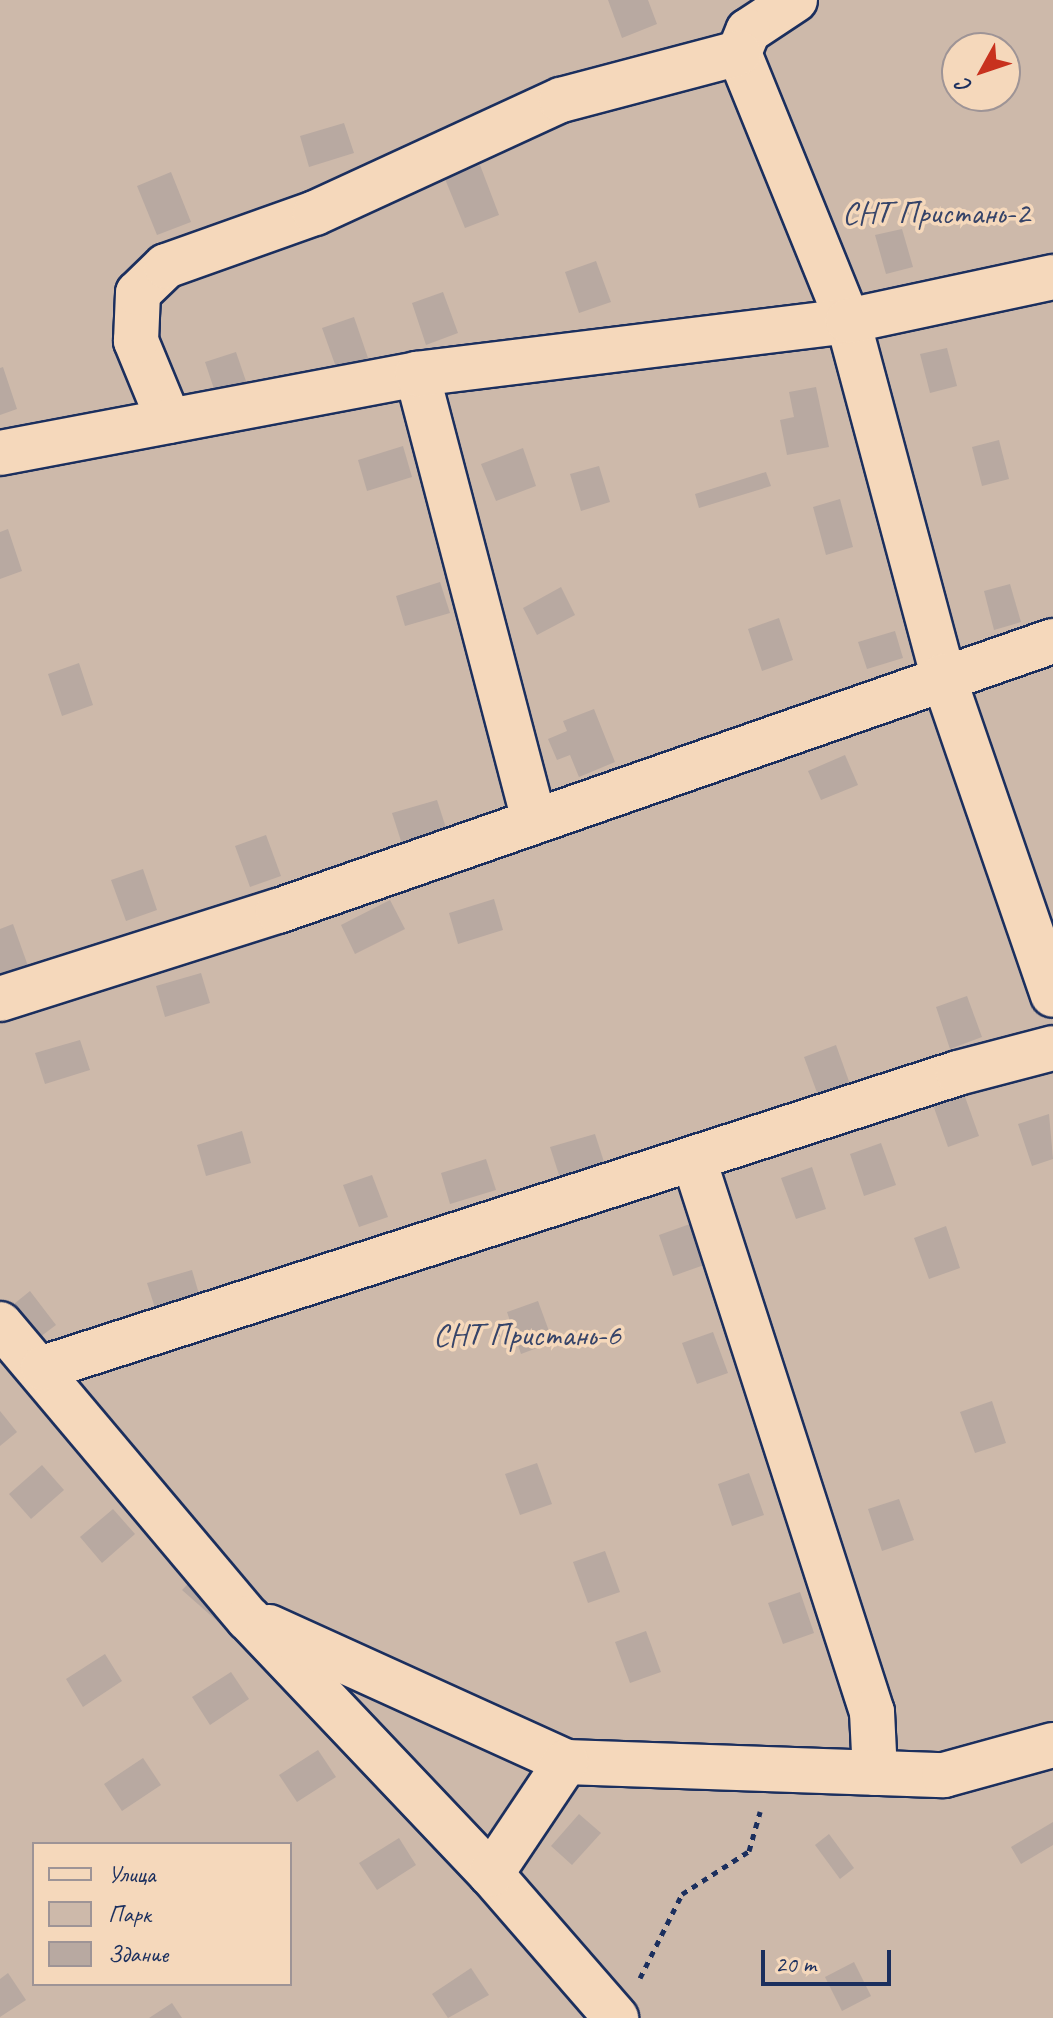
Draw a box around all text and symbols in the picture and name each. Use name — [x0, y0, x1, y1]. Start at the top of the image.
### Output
north arrow — [941, 32, 1021, 112]
text: С — [950, 73, 978, 99]
park label: СНТ Пристань-2 — [842, 194, 1030, 232]
park label: СНТ Пристань-6 — [433, 1316, 621, 1354]
legend — [32, 1842, 292, 1986]
text: Улица — [108, 1859, 156, 1889]
text: Парк — [108, 1899, 151, 1929]
scale bar — [765, 1934, 895, 1984]
text: Здание — [108, 1939, 168, 1969]
text: 20 m — [775, 1949, 816, 1979]

